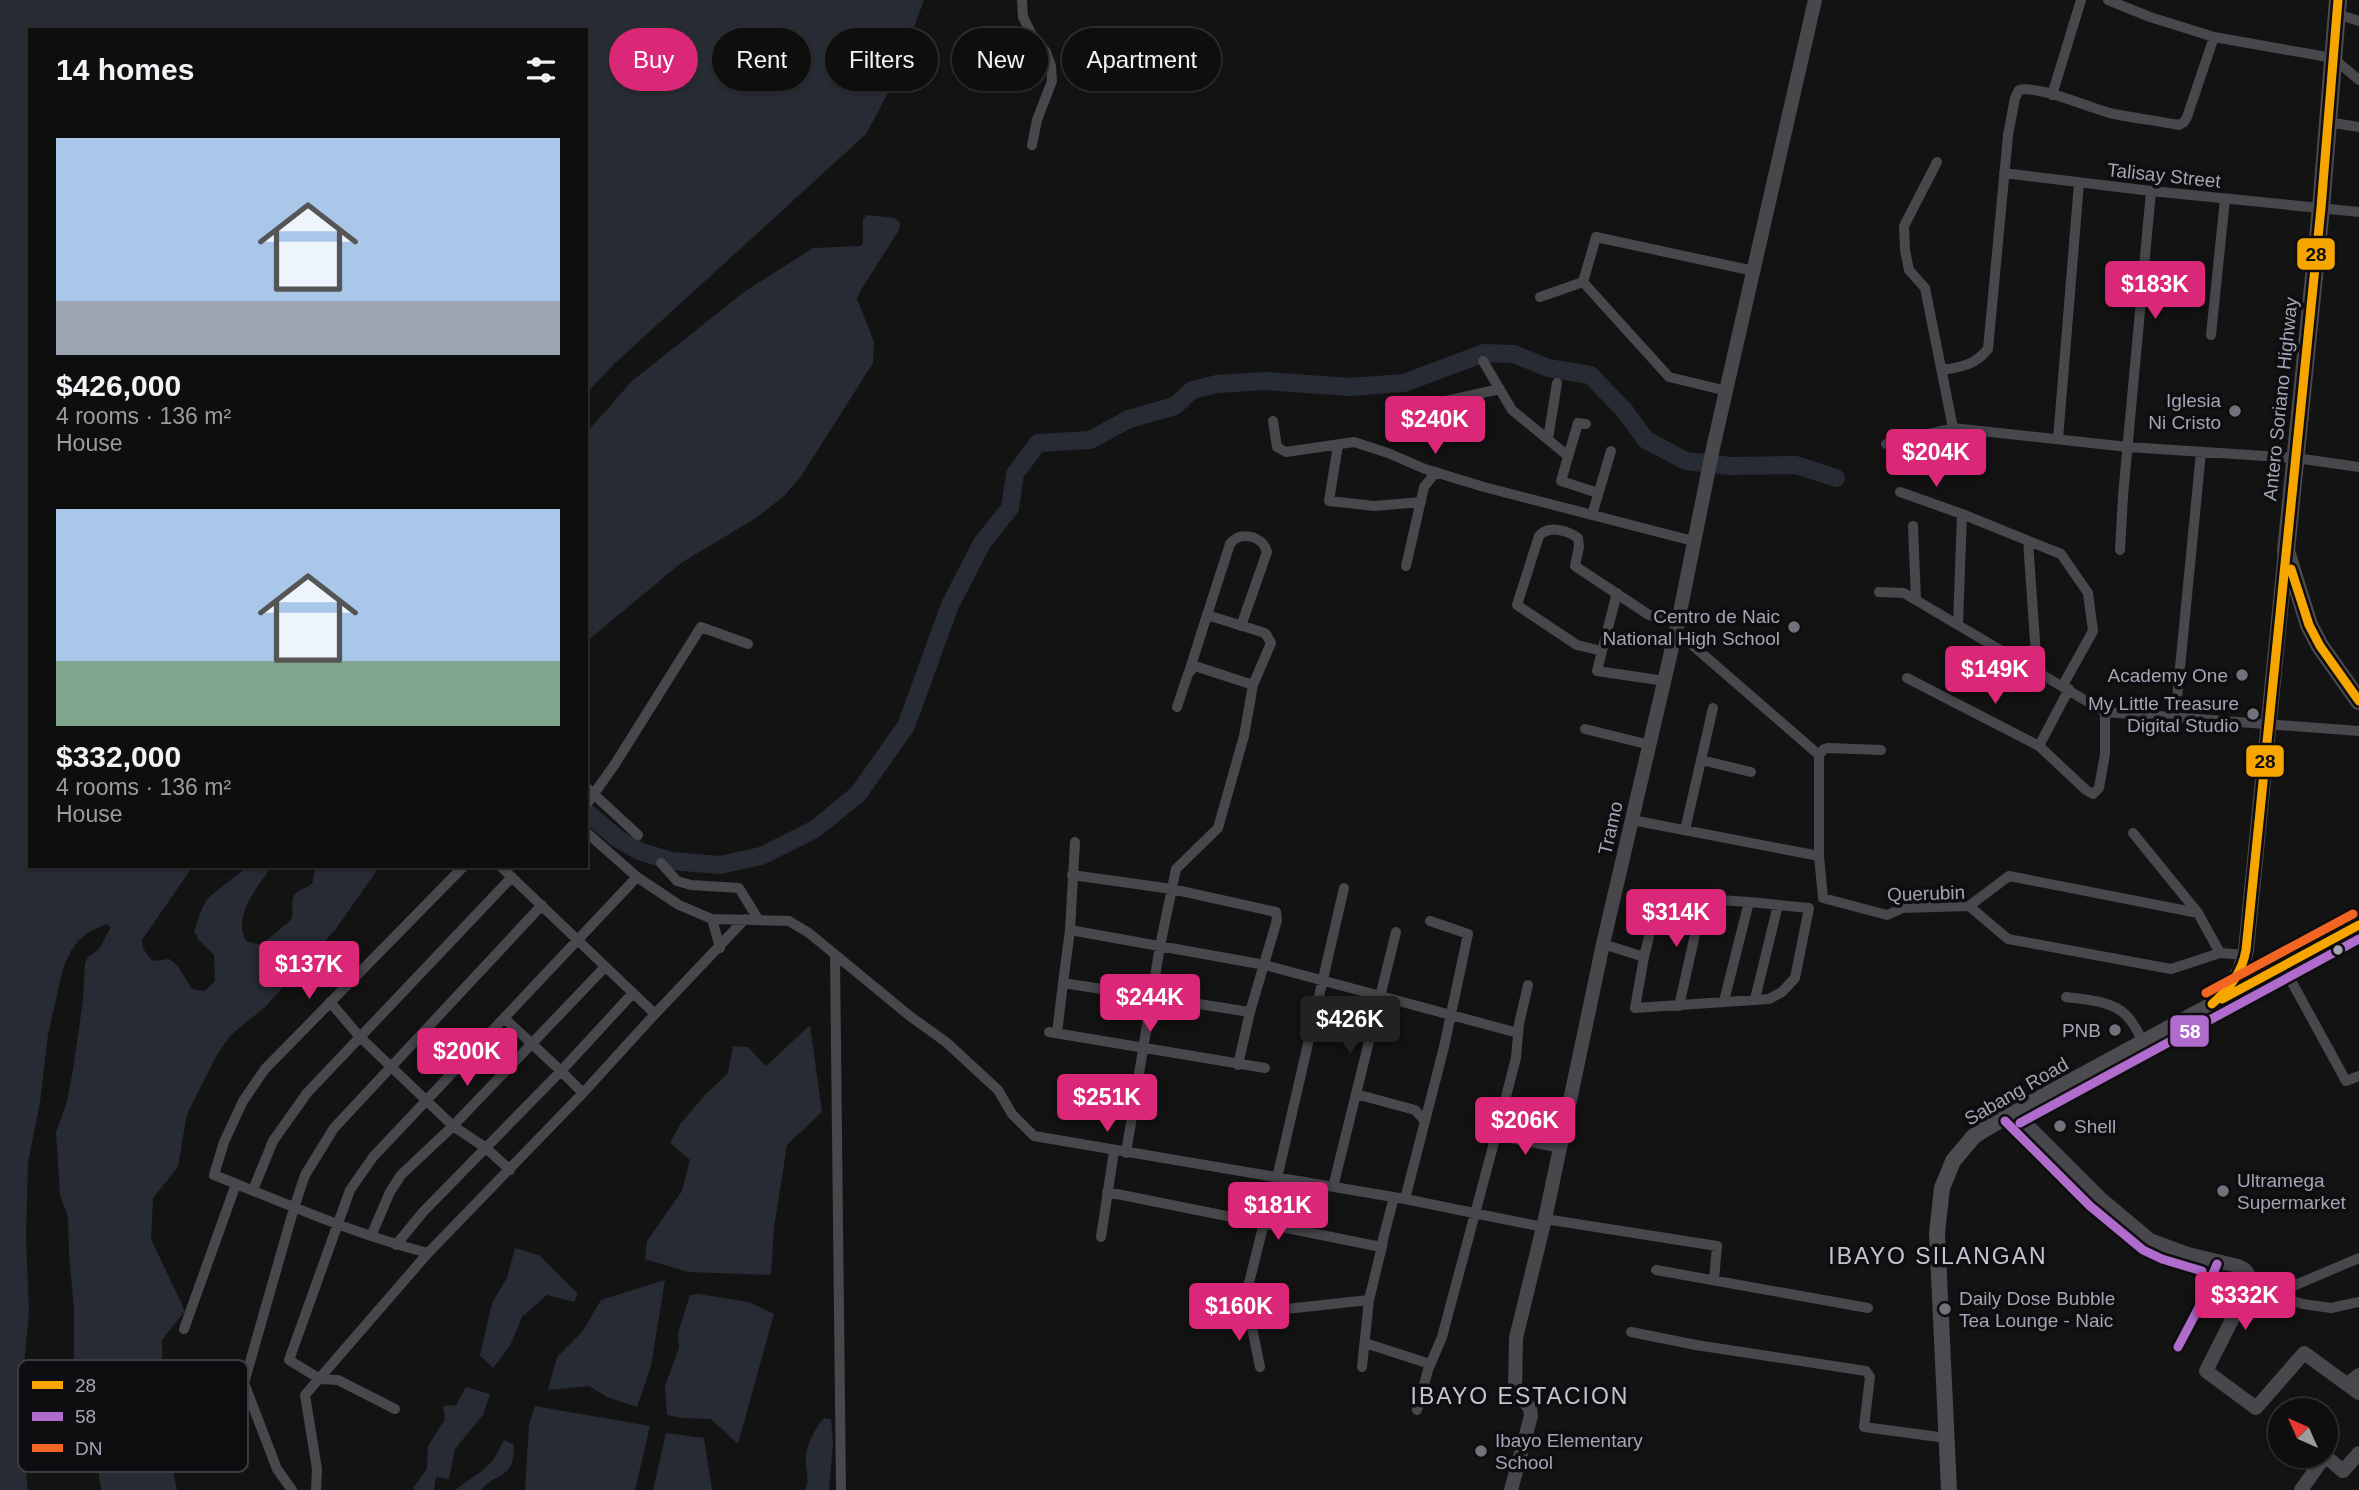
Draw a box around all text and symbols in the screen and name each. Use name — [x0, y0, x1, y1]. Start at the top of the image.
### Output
chip: Buy — [609, 28, 698, 91]
chip: Rent — [712, 28, 811, 91]
chip: Filters — [825, 28, 938, 91]
chip: New — [952, 28, 1048, 91]
chip: Apartment — [1062, 28, 1221, 91]
icon: filters — [522, 51, 560, 89]
text: 14 homes — [56, 53, 194, 86]
street label: Talisay Street — [2106, 159, 2222, 192]
icon: home — [245, 184, 371, 310]
line badge: 28 — [2296, 237, 2336, 271]
text: 28 — [2305, 244, 2327, 265]
pin: $183K — [2106, 262, 2204, 321]
text: $183K — [2121, 271, 2189, 297]
street label: Antero Soriano Highway — [2259, 296, 2302, 502]
text: $426,000 — [56, 369, 181, 402]
place label: Iglesia Ni Cristo — [2148, 390, 2221, 433]
pin: $240K — [1386, 396, 1484, 456]
text: 4 rooms · 136 m² — [56, 403, 231, 429]
marker: Iglesia Ni Cristo — [2227, 403, 2243, 419]
text: $240K — [1401, 406, 1469, 432]
text: House — [56, 430, 122, 456]
pin: $204K — [1887, 430, 1985, 489]
text: $204K — [1902, 439, 1970, 465]
icon: home — [245, 555, 371, 681]
place label: Centro de Naic National High School — [1603, 606, 1780, 649]
marker: Centro de Naic National High School — [1786, 619, 1802, 635]
pin: $149K — [1946, 646, 2044, 706]
text: $149K — [1961, 656, 2029, 682]
place label: Academy One — [2108, 665, 2228, 686]
marker: Academy One — [2234, 667, 2250, 683]
place label: My Little Treasure Digital Studio — [2088, 693, 2239, 736]
marker: My Little Treasure Digital Studio — [2245, 706, 2261, 722]
text: $332,000 — [56, 740, 181, 773]
line badge: 28 — [2245, 744, 2285, 778]
text: 28 — [2254, 751, 2276, 772]
text: 4 rooms · 136 m² — [56, 774, 231, 800]
street label: Tramo — [1594, 799, 1627, 857]
text: House — [56, 801, 122, 827]
street label: Querubin — [1887, 882, 1965, 905]
pin: $314K — [1627, 890, 1725, 949]
text: $314K — [1642, 899, 1710, 925]
pin: $137K — [260, 942, 358, 1001]
unlabelled marker — [2331, 943, 2345, 957]
text: $137K — [275, 951, 343, 977]
pin: $244K — [1101, 974, 1199, 1034]
text: $244K — [1116, 984, 1184, 1010]
pin: $426K — [1301, 996, 1399, 1056]
text: $426K — [1316, 1006, 1384, 1032]
line badge: 58 — [2169, 1014, 2210, 1048]
place label: PNB — [2062, 1020, 2101, 1041]
text: 58 — [2179, 1021, 2201, 1042]
marker: PNB — [2107, 1022, 2123, 1038]
pin: $200K — [418, 1028, 516, 1088]
text: $200K — [433, 1038, 501, 1064]
street label: Sabang Road — [1961, 1053, 2072, 1130]
pin: $251K — [1058, 1074, 1156, 1134]
text: $251K — [1073, 1084, 1141, 1110]
pin: $206K — [1476, 1098, 1574, 1157]
text: $206K — [1491, 1107, 1559, 1133]
place label: Shell — [2074, 1116, 2116, 1137]
marker: Shell — [2052, 1118, 2068, 1134]
place label: Ultramega Supermarket — [2237, 1170, 2346, 1213]
pin: $181K — [1229, 1182, 1327, 1242]
marker: Ultramega Supermarket — [2215, 1183, 2231, 1199]
text: $181K — [1244, 1192, 1312, 1218]
district label: IBAYO SILANGAN — [1828, 1243, 2048, 1269]
pin: $332K — [2196, 1272, 2294, 1332]
text: $332K — [2211, 1282, 2279, 1308]
pin: $160K — [1190, 1284, 1288, 1343]
place label: Daily Dose Bubble Tea Lounge - Naic — [1959, 1288, 2115, 1331]
text: $160K — [1205, 1293, 1273, 1319]
marker: Daily Dose Bubble Tea Lounge - Naic — [1937, 1301, 1953, 1317]
legend — [18, 1360, 248, 1472]
text: 28 — [75, 1375, 96, 1396]
district label: IBAYO ESTACION — [1411, 1383, 1629, 1409]
north arrow — [2268, 1398, 2338, 1468]
map controls — [2268, 1398, 2338, 1468]
text: 58 — [75, 1406, 96, 1427]
place label: Ibayo Elementary School — [1495, 1430, 1643, 1473]
text: DN — [75, 1438, 102, 1459]
marker: Ibayo Elementary School — [1473, 1443, 1489, 1459]

